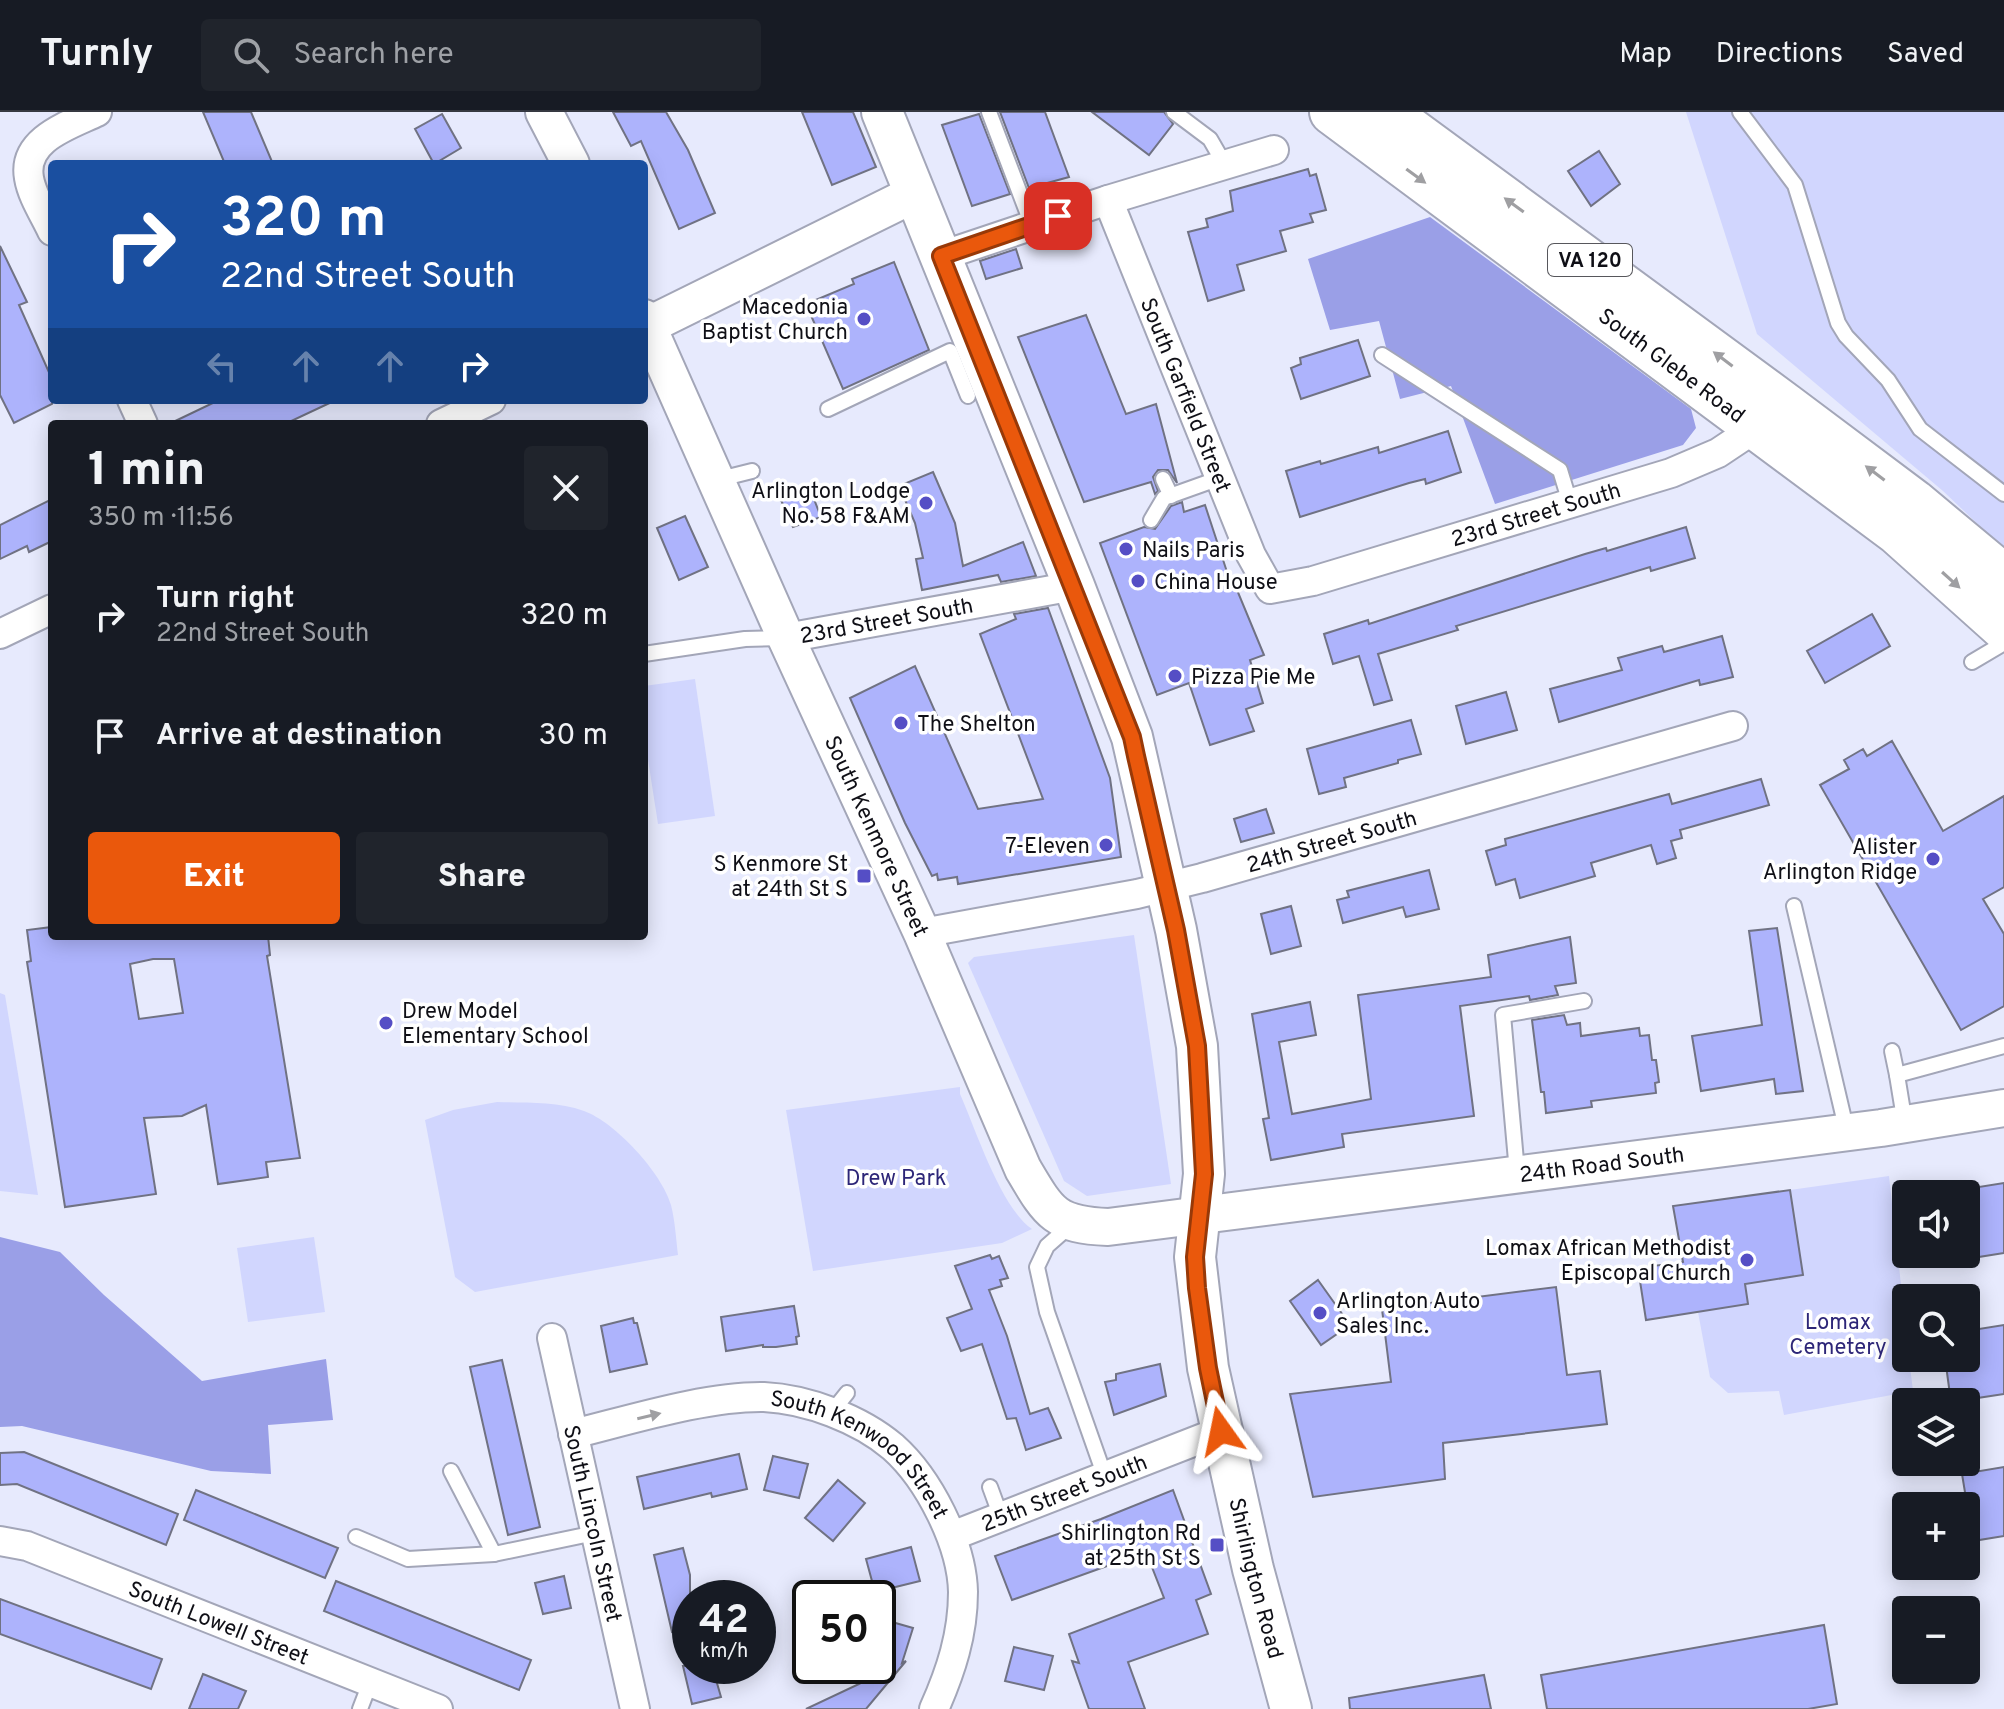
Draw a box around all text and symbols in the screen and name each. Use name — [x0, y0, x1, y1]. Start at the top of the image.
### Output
search box — [201, 19, 761, 91]
text: Turnly — [40, 31, 153, 80]
icon: search — [229, 33, 273, 77]
text: Search here — [293, 37, 454, 74]
text: Map — [1619, 37, 1672, 73]
text: Directions — [1716, 37, 1843, 73]
text: Saved — [1887, 37, 1964, 73]
one-way arrow — [1406, 168, 1427, 183]
pin — [1024, 182, 1092, 250]
text: 320 m — [220, 186, 387, 256]
icon: right — [88, 192, 192, 296]
icon: arrive — [1036, 194, 1080, 238]
one-way arrow — [1503, 197, 1525, 213]
road number: VA 120 — [1548, 244, 1632, 276]
text: 22nd Street South — [220, 255, 516, 301]
place label: Macedonia Baptist Church — [702, 295, 848, 347]
street label: South Garfield Street — [1133, 295, 1235, 497]
street label: South Glebe Road — [1592, 304, 1750, 430]
marker: Macedonia Baptist Church — [855, 310, 873, 328]
icon: left — [200, 344, 244, 388]
icon: ahead — [284, 344, 328, 388]
icon: ahead — [368, 344, 412, 388]
icon: right — [452, 344, 496, 388]
one-way arrow — [1713, 352, 1734, 368]
text: 1 min — [88, 442, 205, 502]
button: close — [524, 446, 608, 530]
one-way arrow — [1865, 465, 1885, 481]
street label: 23rd Street South — [1448, 478, 1624, 555]
place label: Arlington Lodge No. 58 F&AM — [751, 479, 910, 531]
marker: Arlington Lodge No. 58 F&AM — [917, 494, 935, 512]
text: 350 m · 11:56 — [88, 502, 234, 535]
place label: Nails Paris — [1142, 538, 1245, 565]
marker: Nails Paris — [1117, 540, 1135, 558]
place label: China House — [1154, 570, 1278, 597]
one-way arrow — [1940, 571, 1960, 588]
marker: China House — [1129, 572, 1147, 590]
text: Turn right — [156, 581, 294, 618]
street label: 23rd Street South — [798, 593, 976, 651]
icon: right — [88, 594, 132, 638]
text: 320 m — [520, 598, 608, 635]
text: 22nd Street South — [156, 618, 369, 651]
place label: Pizza Pie Me — [1191, 665, 1315, 692]
marker: Pizza Pie Me — [1166, 667, 1184, 685]
place label: The Shelton — [917, 712, 1036, 739]
icon: arrive — [88, 714, 132, 758]
marker: The Shelton — [892, 714, 910, 732]
text: Arrive at destination — [156, 718, 442, 755]
text: 30 m — [539, 718, 608, 755]
street label: South Kenmore Street — [817, 732, 933, 942]
street label: 24th Street South — [1244, 806, 1420, 881]
button: Exit — [88, 832, 340, 924]
button: Share — [356, 832, 608, 924]
place label: 7-Eleven — [1005, 834, 1090, 861]
place label: Alister Arlington Ridge — [1763, 835, 1917, 887]
marker: 7-Eleven — [1097, 836, 1115, 854]
marker: Alister Arlington Ridge — [1924, 850, 1942, 868]
place label: S Kenmore St at 24th St S — [714, 852, 848, 904]
marker: S Kenmore St at 24th St S — [855, 867, 873, 885]
place label: Drew Model Elementary School — [402, 999, 589, 1051]
marker: Drew Model Elementary School — [377, 1014, 395, 1032]
street label: 24th Road South — [1518, 1142, 1686, 1190]
park label: Drew Park — [845, 1166, 947, 1193]
map controls — [1892, 1180, 1980, 1684]
button: sound — [1892, 1180, 1980, 1268]
place label: Lomax African Methodist Episcopal Church — [1485, 1236, 1731, 1288]
marker: Lomax African Methodist Episcopal Church — [1738, 1251, 1756, 1269]
button: search — [1892, 1284, 1980, 1372]
place label: Arlington Auto Sales Inc. — [1336, 1289, 1480, 1341]
marker: Arlington Auto Sales Inc. — [1311, 1304, 1329, 1322]
park label: Lomax Cemetery — [1789, 1310, 1887, 1362]
street label: South Kenwood Street — [769, 1386, 953, 1524]
button: layers — [1892, 1388, 1980, 1476]
position arrow — [1179, 1389, 1263, 1473]
one-way arrow — [636, 1409, 661, 1422]
street label: South Lincoln Street — [556, 1423, 626, 1625]
street label: 25th Street South — [978, 1450, 1152, 1539]
button: + — [1892, 1492, 1980, 1580]
street label: Shirlington Road — [1221, 1495, 1288, 1662]
place label: Shirlington Rd at 25th St S — [1061, 1521, 1201, 1573]
marker: Shirlington Rd at 25th St S — [1208, 1536, 1226, 1554]
street label: South Lowell Street — [124, 1577, 312, 1672]
speed limit sign: 50 — [792, 1580, 896, 1684]
button: − — [1892, 1596, 1980, 1684]
text: 42 — [699, 1597, 749, 1647]
text: km/h — [700, 1639, 748, 1665]

